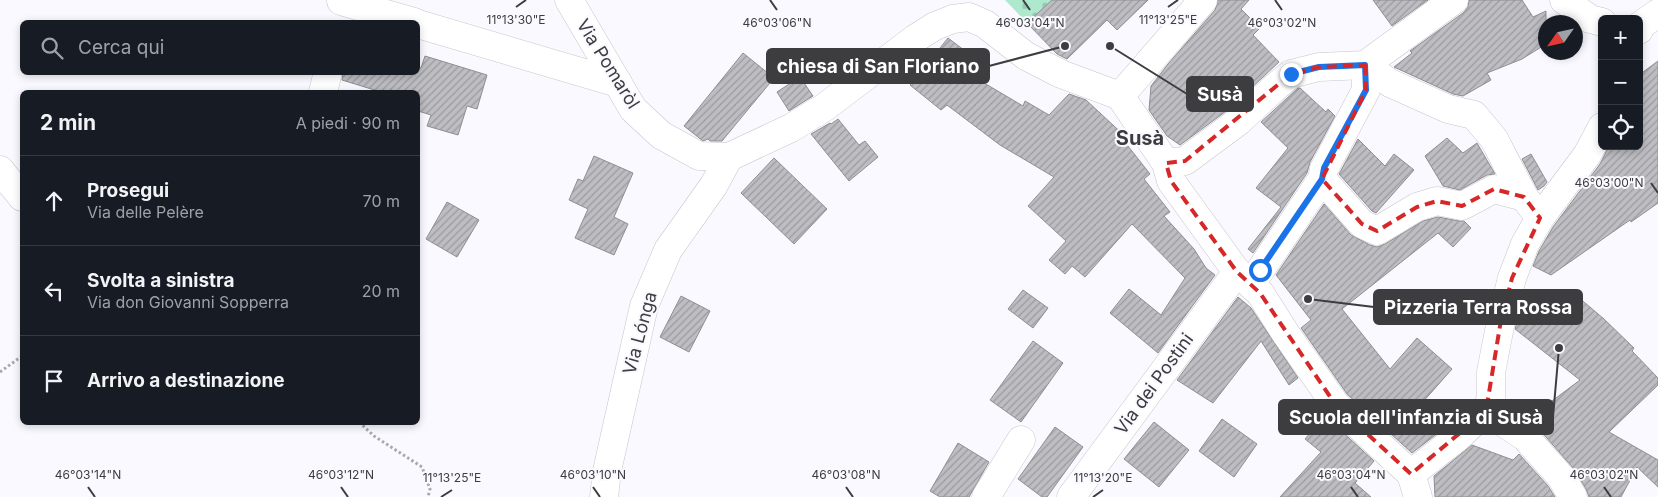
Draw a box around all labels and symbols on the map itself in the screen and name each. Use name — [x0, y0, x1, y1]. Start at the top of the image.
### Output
text: 11°13'30"E — [487, 12, 545, 27]
text: 11°13'25"E — [1139, 12, 1197, 27]
street label: Via Pomaròl — [573, 15, 644, 112]
text: 46°03'06"N — [743, 15, 811, 30]
text: 46°03'04"N — [995, 15, 1065, 30]
text: 46°03'02"N — [1248, 15, 1316, 30]
north arrow — [1538, 15, 1583, 60]
callout: chiesa di San Floriano — [767, 49, 989, 83]
text: chiesa di San Floriano — [777, 55, 979, 78]
route end — [1280, 63, 1303, 86]
callout: Susà — [1187, 77, 1253, 111]
text: Susà — [1197, 83, 1243, 106]
district label: Susà — [1116, 126, 1164, 150]
text: 46°03'00"N — [1574, 175, 1644, 190]
route start — [1249, 259, 1272, 282]
street label: Via Lónga — [618, 289, 661, 376]
callout: Pizzeria Terra Rossa — [1374, 290, 1582, 324]
text: Pizzeria Terra Rossa — [1384, 296, 1572, 319]
street label: Via dei Postini — [1110, 329, 1197, 438]
callout: Scuola dell'infanzia di Susà — [1279, 400, 1553, 434]
text: Scuola dell'infanzia di Susà — [1289, 406, 1543, 429]
text: 46°03'14"N — [55, 467, 121, 482]
text: 46°03'12"N — [308, 467, 374, 482]
text: 46°03'10"N — [560, 467, 626, 482]
text: 46°03'08"N — [812, 467, 880, 482]
text: 46°03'04"N — [1316, 467, 1386, 482]
text: 46°03'02"N — [1570, 467, 1638, 482]
text: 11°13'25"E — [423, 470, 481, 485]
text: 11°13'20"E — [1074, 470, 1132, 485]

